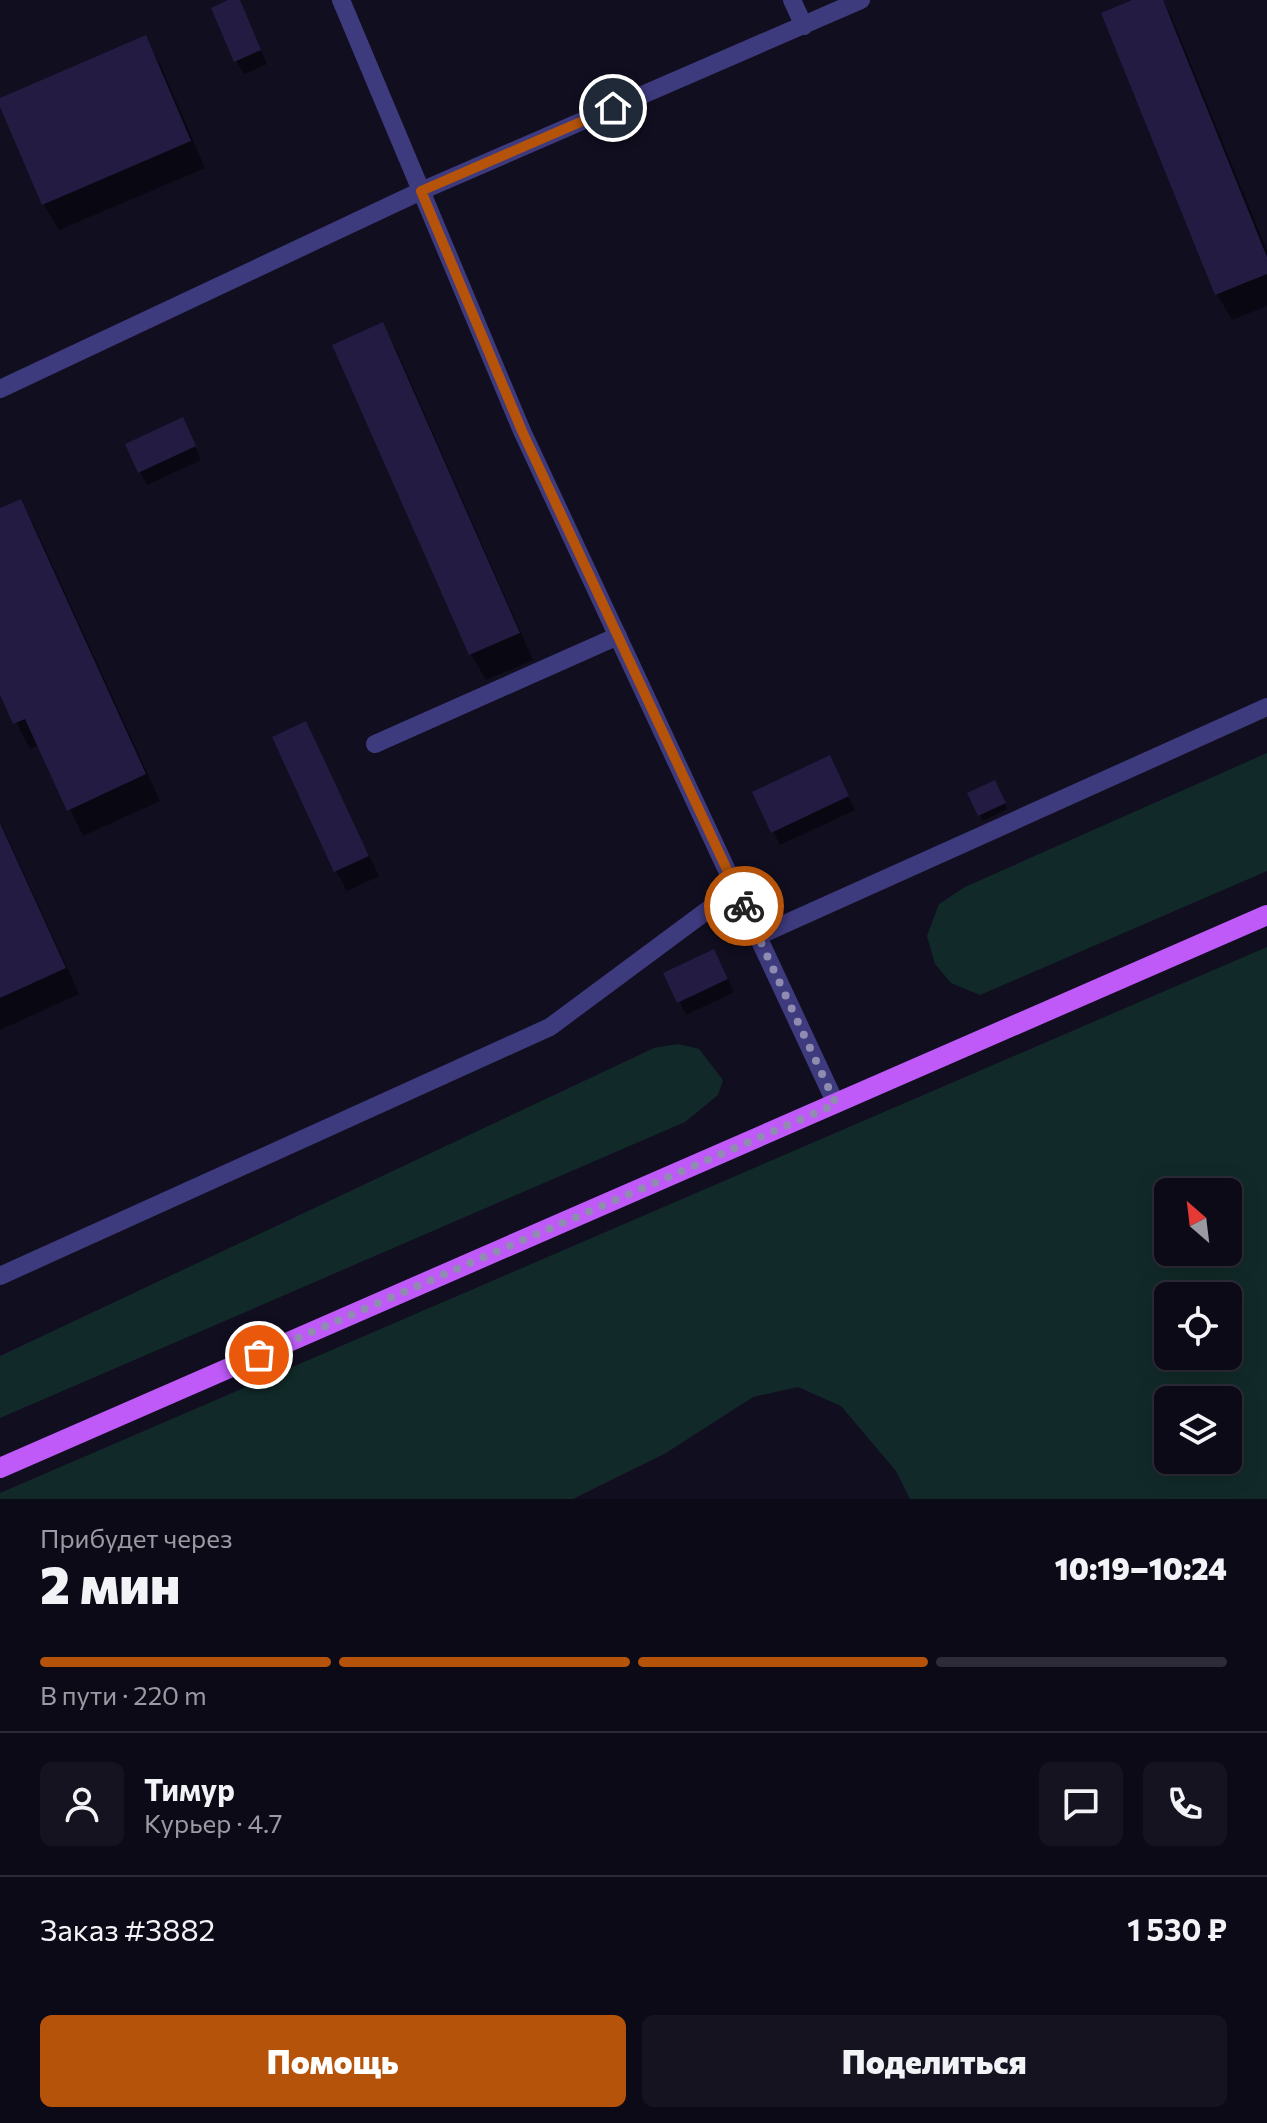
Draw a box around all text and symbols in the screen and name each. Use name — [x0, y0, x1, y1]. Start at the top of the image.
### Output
pin — [579, 74, 647, 142]
icon: home — [591, 86, 635, 130]
courier — [704, 866, 784, 946]
icon: bike — [722, 884, 766, 928]
north arrow — [1154, 1178, 1242, 1266]
map controls — [1154, 1178, 1242, 1474]
button: locate — [1154, 1282, 1242, 1370]
pin — [225, 1321, 293, 1389]
icon: bag — [237, 1333, 281, 1377]
button: layers — [1154, 1386, 1242, 1474]
text: Прибудет через — [40, 1522, 233, 1553]
text: 10:19–10:24 — [1055, 1549, 1227, 1586]
text: 2 мин — [40, 1551, 180, 1615]
text: В пути · 220 m — [40, 1679, 207, 1710]
button: person — [40, 1762, 124, 1846]
button: chat — [1039, 1762, 1123, 1846]
button: phone — [1143, 1762, 1227, 1846]
text: Тимур — [144, 1770, 235, 1807]
text: Курьер · 4.7 — [144, 1807, 283, 1838]
text: Заказ #3882 — [40, 1910, 215, 1947]
text: 1 530 ₽ — [1127, 1910, 1227, 1947]
button: Помощь — [40, 2015, 626, 2107]
button: Поделиться — [642, 2015, 1227, 2107]

